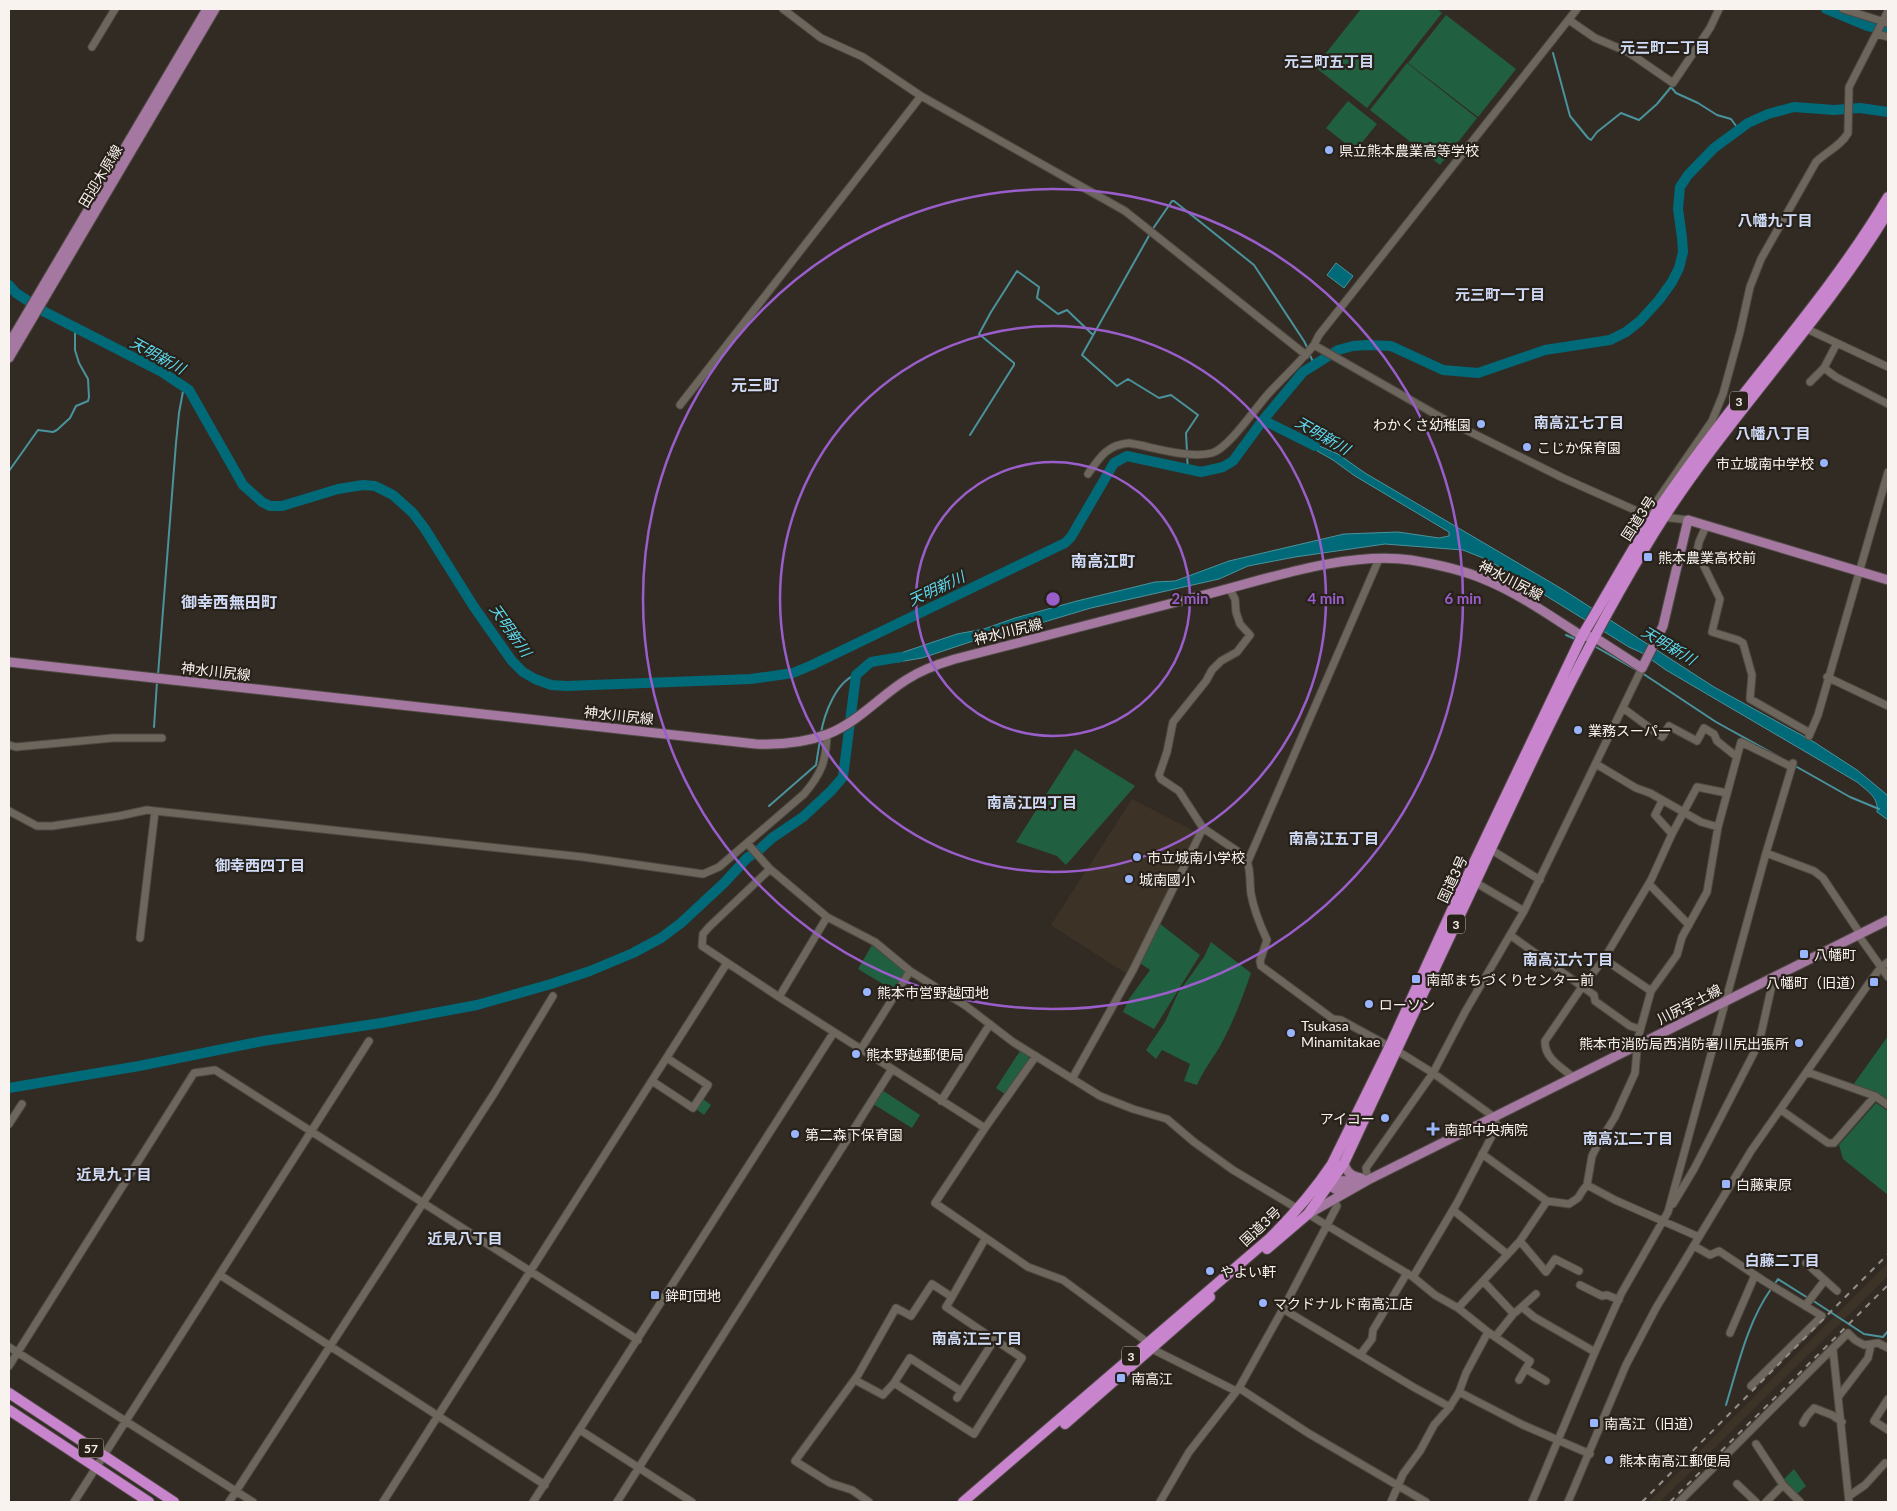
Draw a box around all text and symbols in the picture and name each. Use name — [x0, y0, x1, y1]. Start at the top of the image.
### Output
district label: 元三町二丁目 — [1620, 38, 1710, 56]
district label: 元三町五丁目 — [1284, 52, 1374, 70]
street label: 田迎木原線 — [75, 142, 125, 210]
place label: 県立熊本農業高等学校 — [1339, 142, 1479, 159]
marker: 県立熊本農業高等学校 — [1323, 144, 1335, 156]
district label: 八幡九丁目 — [1737, 211, 1813, 229]
district label: 元三町一丁目 — [1455, 285, 1545, 303]
water label: 天明新川 — [127, 333, 190, 378]
district label: 元三町 — [731, 375, 779, 394]
road number: 3 — [1730, 392, 1748, 411]
water label: 天明新川 — [1293, 412, 1355, 459]
district label: 南高江七丁目 — [1534, 413, 1624, 431]
place label: わかくさ幼稚園 — [1373, 416, 1471, 433]
marker: わかくさ幼稚園 — [1475, 418, 1487, 430]
district label: 八幡八丁目 — [1735, 424, 1811, 442]
place label: こじか保育園 — [1537, 439, 1621, 456]
marker: こじか保育園 — [1521, 441, 1533, 453]
place label: 市立城南中学校 — [1716, 455, 1814, 472]
marker: 市立城南中学校 — [1818, 457, 1830, 469]
street label: 国道3号 — [1617, 492, 1659, 544]
place label: 熊本農業高校前 — [1658, 549, 1756, 566]
district label: 南高江町 — [1071, 551, 1135, 570]
marker: 熊本農業高校前 — [1642, 551, 1654, 563]
street label: 神水川尻線 — [1476, 557, 1546, 603]
water label: 天明新川 — [905, 566, 969, 609]
text: 2 min — [1171, 589, 1209, 607]
text: 4 min — [1307, 589, 1345, 607]
text: 6 min — [1444, 589, 1482, 607]
centre of rings — [1044, 590, 1062, 608]
district label: 御幸西無田町 — [181, 592, 277, 611]
water label: 天明新川 — [486, 600, 537, 661]
street label: 神水川尻線 — [972, 614, 1044, 648]
water label: 天明新川 — [1639, 622, 1701, 669]
street label: 神水川尻線 — [180, 659, 252, 683]
street label: 神水川尻線 — [583, 703, 655, 727]
place label: 業務スーパー — [1588, 722, 1672, 739]
marker: 業務スーパー — [1572, 724, 1584, 736]
district label: 南高江四丁目 — [987, 793, 1077, 811]
district label: 南高江五丁目 — [1289, 829, 1379, 847]
place label: 市立城南小学校 — [1147, 849, 1245, 866]
marker: 市立城南小学校 — [1131, 851, 1143, 863]
street label: 国道3号 — [1434, 853, 1470, 905]
district label: 御幸西四丁目 — [215, 856, 305, 874]
place label: 城南國小 — [1139, 871, 1195, 888]
marker: 城南國小 — [1123, 873, 1135, 885]
road number: 3 — [1447, 914, 1465, 934]
place label: 八幡町 — [1814, 946, 1856, 963]
marker: 八幡町 — [1798, 948, 1810, 960]
district label: 南高江六丁目 — [1523, 950, 1613, 968]
place label: 南部まちづくりセンター前 — [1426, 971, 1594, 988]
marker: 南部まちづくりセンター前 — [1410, 973, 1422, 985]
place label: 八幡町（旧道） — [1766, 974, 1864, 991]
marker: 八幡町（旧道） — [1868, 976, 1880, 988]
street label: 川尻宇土線 — [1654, 981, 1724, 1027]
place label: 熊本市営野越団地 — [877, 984, 989, 1001]
marker: 熊本市営野越団地 — [861, 986, 873, 998]
place label: ローソン — [1379, 996, 1435, 1013]
marker: ローソン — [1363, 998, 1375, 1010]
place label: Tsukasa Minamitakae — [1301, 1017, 1380, 1050]
marker: Tsukasa Minamitakae — [1285, 1027, 1297, 1039]
place label: 熊本市消防局西消防署川尻出張所 — [1579, 1035, 1789, 1052]
marker: 熊本市消防局西消防署川尻出張所 — [1793, 1037, 1805, 1049]
place label: 熊本野越郵便局 — [866, 1046, 964, 1063]
marker: 熊本野越郵便局 — [850, 1048, 862, 1060]
place label: アイコー — [1320, 1110, 1375, 1127]
marker: アイコー — [1379, 1112, 1391, 1124]
place label: 南部中央病院 — [1444, 1121, 1528, 1138]
marker: 南部中央病院 — [1426, 1122, 1440, 1136]
place label: 第二森下保育園 — [805, 1126, 903, 1143]
marker: 第二森下保育園 — [789, 1128, 801, 1140]
district label: 南高江二丁目 — [1583, 1129, 1673, 1147]
district label: 近見九丁目 — [76, 1165, 152, 1183]
place label: 白藤東原 — [1736, 1176, 1792, 1193]
marker: 白藤東原 — [1720, 1178, 1732, 1190]
street label: 国道3号 — [1236, 1203, 1284, 1249]
district label: 近見八丁目 — [427, 1229, 503, 1247]
district label: 白藤二丁目 — [1744, 1251, 1820, 1269]
place label: やよい軒 — [1220, 1263, 1276, 1280]
marker: やよい軒 — [1204, 1265, 1216, 1277]
place label: 鉾町団地 — [665, 1287, 721, 1304]
marker: 鉾町団地 — [649, 1289, 661, 1301]
place label: マクドナルド南高江店 — [1273, 1295, 1413, 1312]
marker: マクドナルド南高江店 — [1257, 1297, 1269, 1309]
district label: 南高江三丁目 — [932, 1329, 1022, 1347]
road number: 3 — [1122, 1346, 1140, 1365]
place label: 南高江 — [1131, 1370, 1173, 1387]
marker: 南高江 — [1115, 1372, 1127, 1384]
place label: 南高江（旧道） — [1604, 1415, 1702, 1432]
marker: 南高江（旧道） — [1588, 1417, 1600, 1429]
road number: 57 — [78, 1439, 104, 1458]
place label: 熊本南高江郵便局 — [1619, 1452, 1731, 1469]
marker: 熊本南高江郵便局 — [1603, 1454, 1615, 1466]

